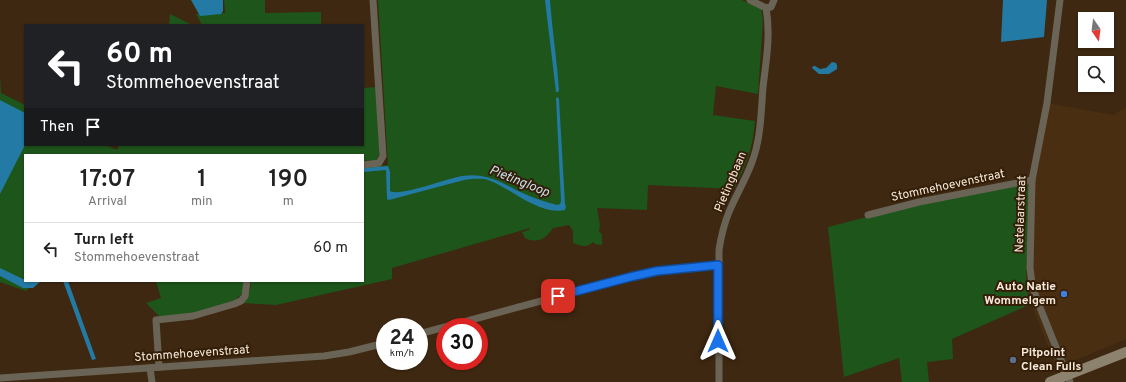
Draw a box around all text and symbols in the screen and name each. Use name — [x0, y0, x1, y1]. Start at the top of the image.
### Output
north arrow — [1078, 12, 1114, 48]
map controls — [1078, 12, 1114, 92]
text: 60 m — [106, 37, 173, 73]
icon: left — [40, 40, 92, 92]
button: search — [1078, 56, 1114, 92]
text: Stommehoevenstraat — [106, 72, 280, 95]
icon: arrive — [82, 116, 104, 138]
text: Then — [40, 118, 74, 137]
street label: Pietingbaan — [711, 149, 751, 215]
water label: Pietingloop — [487, 163, 552, 202]
text: 17:07 — [80, 165, 135, 195]
text: 1 — [197, 165, 207, 195]
text: 190 — [268, 165, 308, 195]
street label: Stommehoevenstraat — [890, 166, 1006, 206]
street label: Netelaarstraat — [1012, 175, 1030, 253]
text: Arrival — [88, 194, 127, 210]
text: min — [191, 194, 213, 210]
text: m — [283, 194, 294, 210]
text: Turn left — [74, 231, 134, 250]
icon: left — [40, 238, 62, 260]
text: 60 m — [313, 239, 348, 258]
text: Stommehoevenstraat — [74, 250, 199, 266]
pin — [541, 279, 575, 313]
place label: Auto Natie Wommelgem — [984, 279, 1056, 309]
icon: arrive — [547, 285, 569, 307]
marker: Auto Natie Wommelgem — [1059, 289, 1069, 299]
speed limit sign: 30 — [436, 318, 488, 370]
position arrow — [697, 320, 739, 362]
text: 24 — [389, 326, 415, 352]
street label: Stommehoevenstraat — [134, 342, 250, 366]
place label: Pitpoint Clean Fulls — [1021, 345, 1082, 375]
text: km/h — [390, 347, 414, 360]
marker: Pitpoint Clean Fulls — [1008, 355, 1018, 365]

